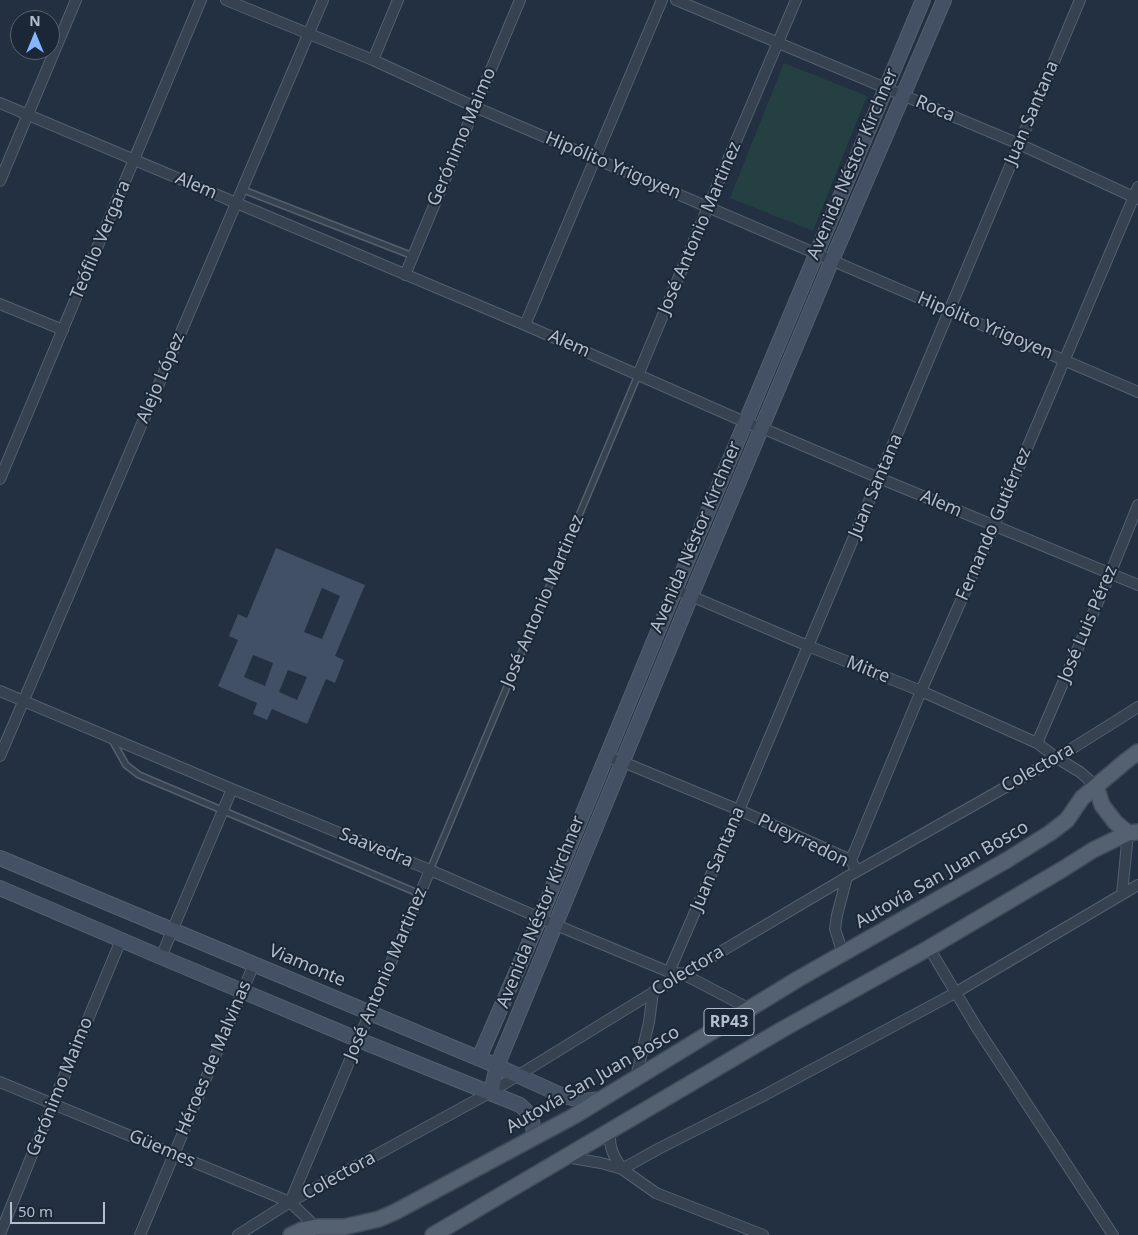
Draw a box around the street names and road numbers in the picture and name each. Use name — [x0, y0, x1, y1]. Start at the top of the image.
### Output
street label: Juan Santana — [1000, 58, 1064, 168]
street label: Gerónimo Maimo — [423, 65, 501, 209]
street label: Avenida Néstor Kirchner — [803, 65, 903, 263]
street label: Roca — [912, 91, 958, 127]
street label: Hipólito Yrigoyen — [542, 128, 684, 204]
street label: José Antonio Martinez — [654, 139, 746, 317]
street label: Alem — [172, 168, 220, 204]
street label: Teófilo Vergara — [66, 177, 136, 303]
street label: Hipólito Yrigoyen — [914, 288, 1056, 364]
street label: Alem — [545, 325, 593, 363]
street label: Alejo López — [132, 329, 190, 427]
street label: Juan Santana — [844, 431, 908, 541]
street label: Avenida Néstor Kirchner — [646, 438, 746, 636]
street label: Fernando Gutiérrez — [952, 444, 1036, 604]
street label: Alem — [917, 486, 965, 522]
street label: José Antonio Martinez — [497, 512, 589, 690]
street label: José Luis Pérez — [1054, 563, 1122, 685]
street label: Mitre — [843, 652, 893, 688]
street label: Colectora — [998, 739, 1078, 797]
street label: Juan Santana — [686, 804, 750, 914]
street label: Pueyrredon — [754, 810, 852, 872]
street label: Avenida Néstor Kirchner — [492, 813, 590, 1011]
street label: Autovía San Juan Bosco — [851, 816, 1033, 934]
street label: Saavedra — [336, 823, 416, 873]
street label: José Antonio Martinez — [340, 885, 432, 1063]
street label: Viamonte — [265, 940, 349, 992]
street label: Colectora — [648, 941, 728, 1001]
street label: Héroes de Malvinas — [172, 978, 256, 1138]
road number: RP43 — [704, 1009, 754, 1036]
street label: Gerónimo Maimo — [22, 1014, 98, 1160]
street label: Autovía San Juan Bosco — [502, 1021, 684, 1139]
street label: Güemes — [126, 1125, 198, 1173]
street label: Colectora — [299, 1147, 379, 1205]

